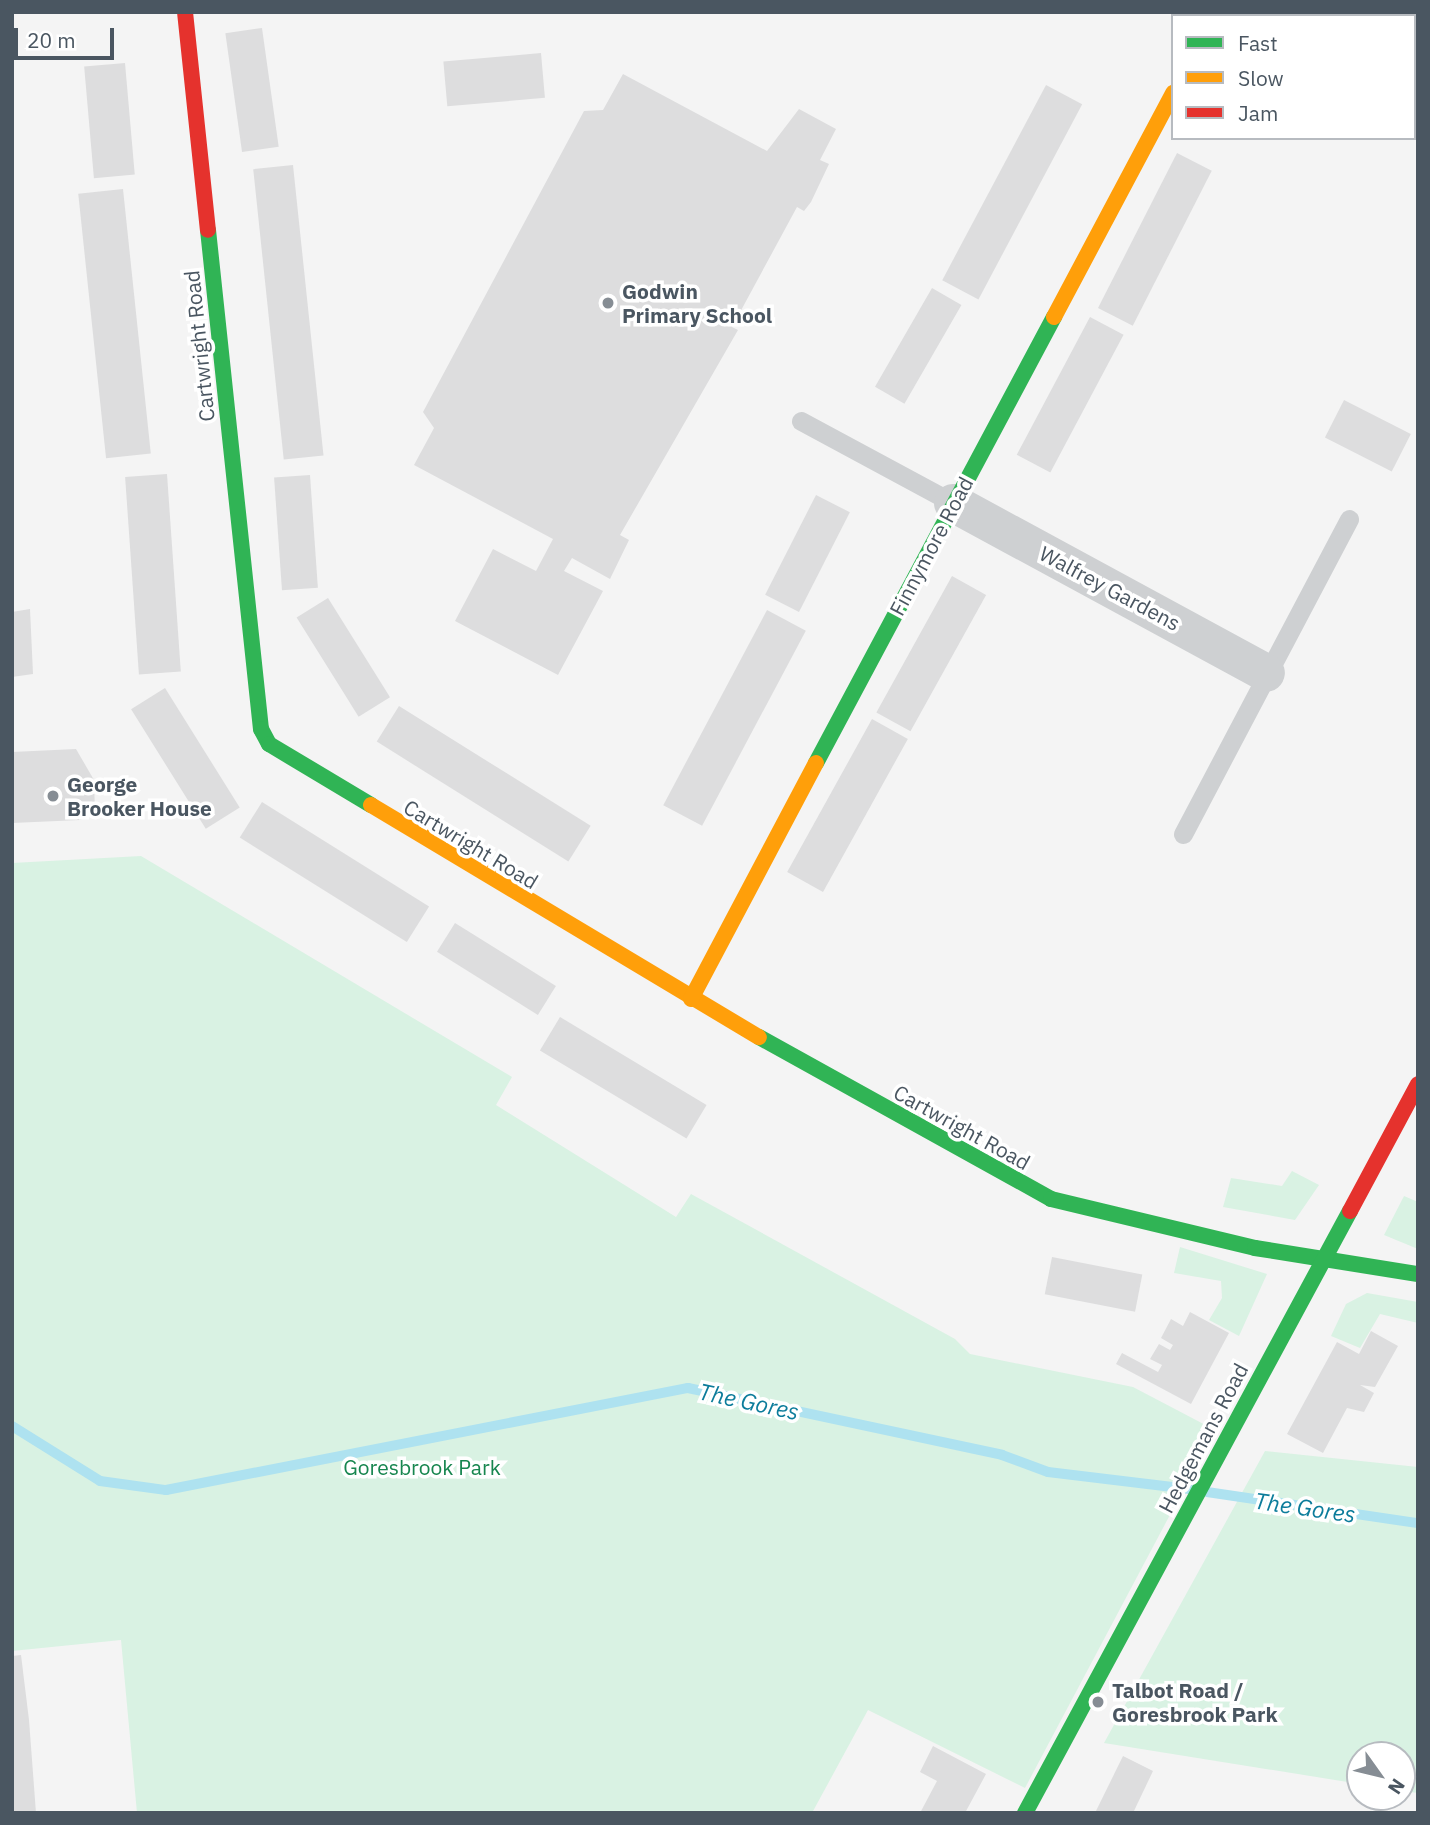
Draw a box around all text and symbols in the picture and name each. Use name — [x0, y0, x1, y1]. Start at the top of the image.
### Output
scale bar — [18, 14, 117, 58]
legend — [1171, 14, 1416, 140]
text: 20 m — [27, 26, 76, 54]
text: Fast — [1238, 29, 1278, 57]
text: Slow — [1238, 64, 1284, 92]
text: Jam — [1238, 99, 1278, 127]
street label: Cartwright Road — [179, 269, 219, 423]
place label: Godwin Primary School — [622, 278, 772, 328]
marker: Godwin Primary School — [600, 295, 616, 311]
street label: Finnymore Road — [884, 472, 978, 620]
street label: Walfrey Gardens — [1035, 540, 1185, 636]
place label: George Brooker House — [67, 771, 212, 821]
marker: George Brooker House — [45, 788, 61, 804]
street label: Cartwright Road — [399, 794, 543, 894]
street label: Cartwright Road — [889, 1079, 1035, 1175]
street label: Hedgemans Road — [1153, 1359, 1253, 1517]
water label: The Gores — [696, 1377, 802, 1425]
park label: Goresbrook Park — [343, 1454, 501, 1480]
water label: The Gores — [1253, 1486, 1357, 1528]
place label: Talbot Road / Goresbrook Park — [1112, 1677, 1278, 1727]
marker: Talbot Road / Goresbrook Park — [1090, 1694, 1106, 1710]
north arrow — [1346, 1741, 1416, 1811]
text: N — [1383, 1774, 1411, 1799]

